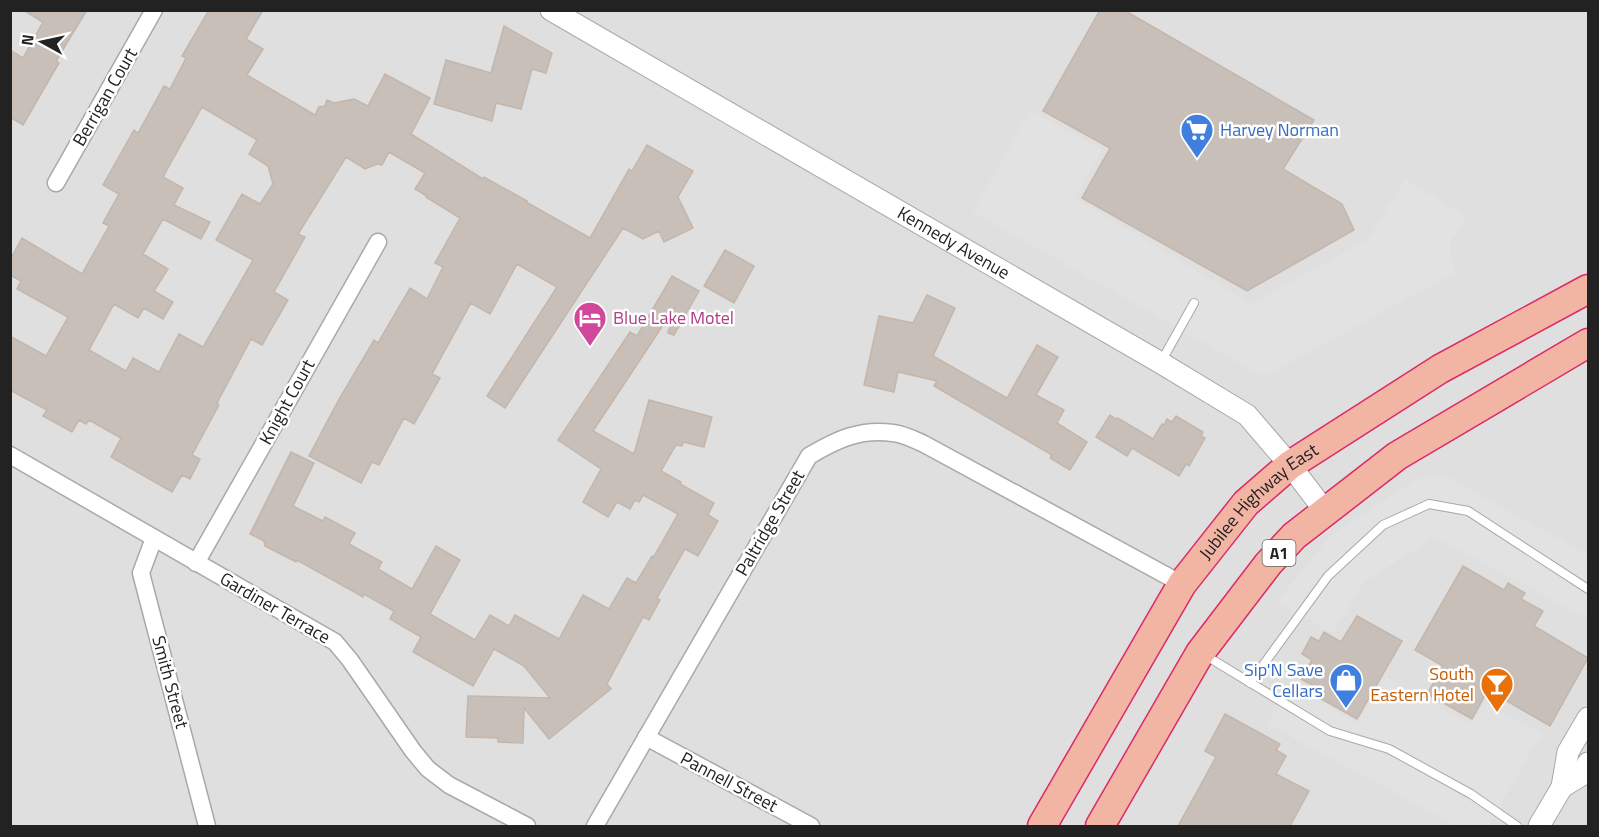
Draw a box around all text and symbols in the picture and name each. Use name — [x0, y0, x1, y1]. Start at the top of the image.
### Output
north arrow — [12, 12, 72, 72]
text: N — [14, 33, 40, 47]
street label: Berrigan Court — [65, 42, 144, 151]
supermarket icon: Harvey Norman — [1179, 112, 1215, 159]
place label: Harvey Norman — [1220, 116, 1339, 143]
street label: Kennedy Avenue — [892, 199, 1015, 286]
hotel icon: Blue Lake Motel — [572, 300, 608, 347]
place label: Blue Lake Motel — [613, 304, 734, 331]
street label: Knight Court — [252, 353, 322, 449]
street label: Jubilee Highway East — [1192, 436, 1324, 565]
street label: Paltridge Street — [728, 464, 811, 581]
road number: A1 — [1262, 540, 1296, 566]
street label: Gardiner Terrace — [215, 565, 336, 650]
street label: Smith Street — [145, 632, 196, 732]
place label: Sip'N Save Cellars — [1244, 656, 1323, 704]
place label: South Eastern Hotel — [1370, 660, 1474, 708]
shop icon: Sip'N Save Cellars — [1328, 662, 1364, 709]
bar icon: South Eastern Hotel — [1479, 666, 1515, 713]
street label: Pannell Street — [676, 745, 783, 819]

